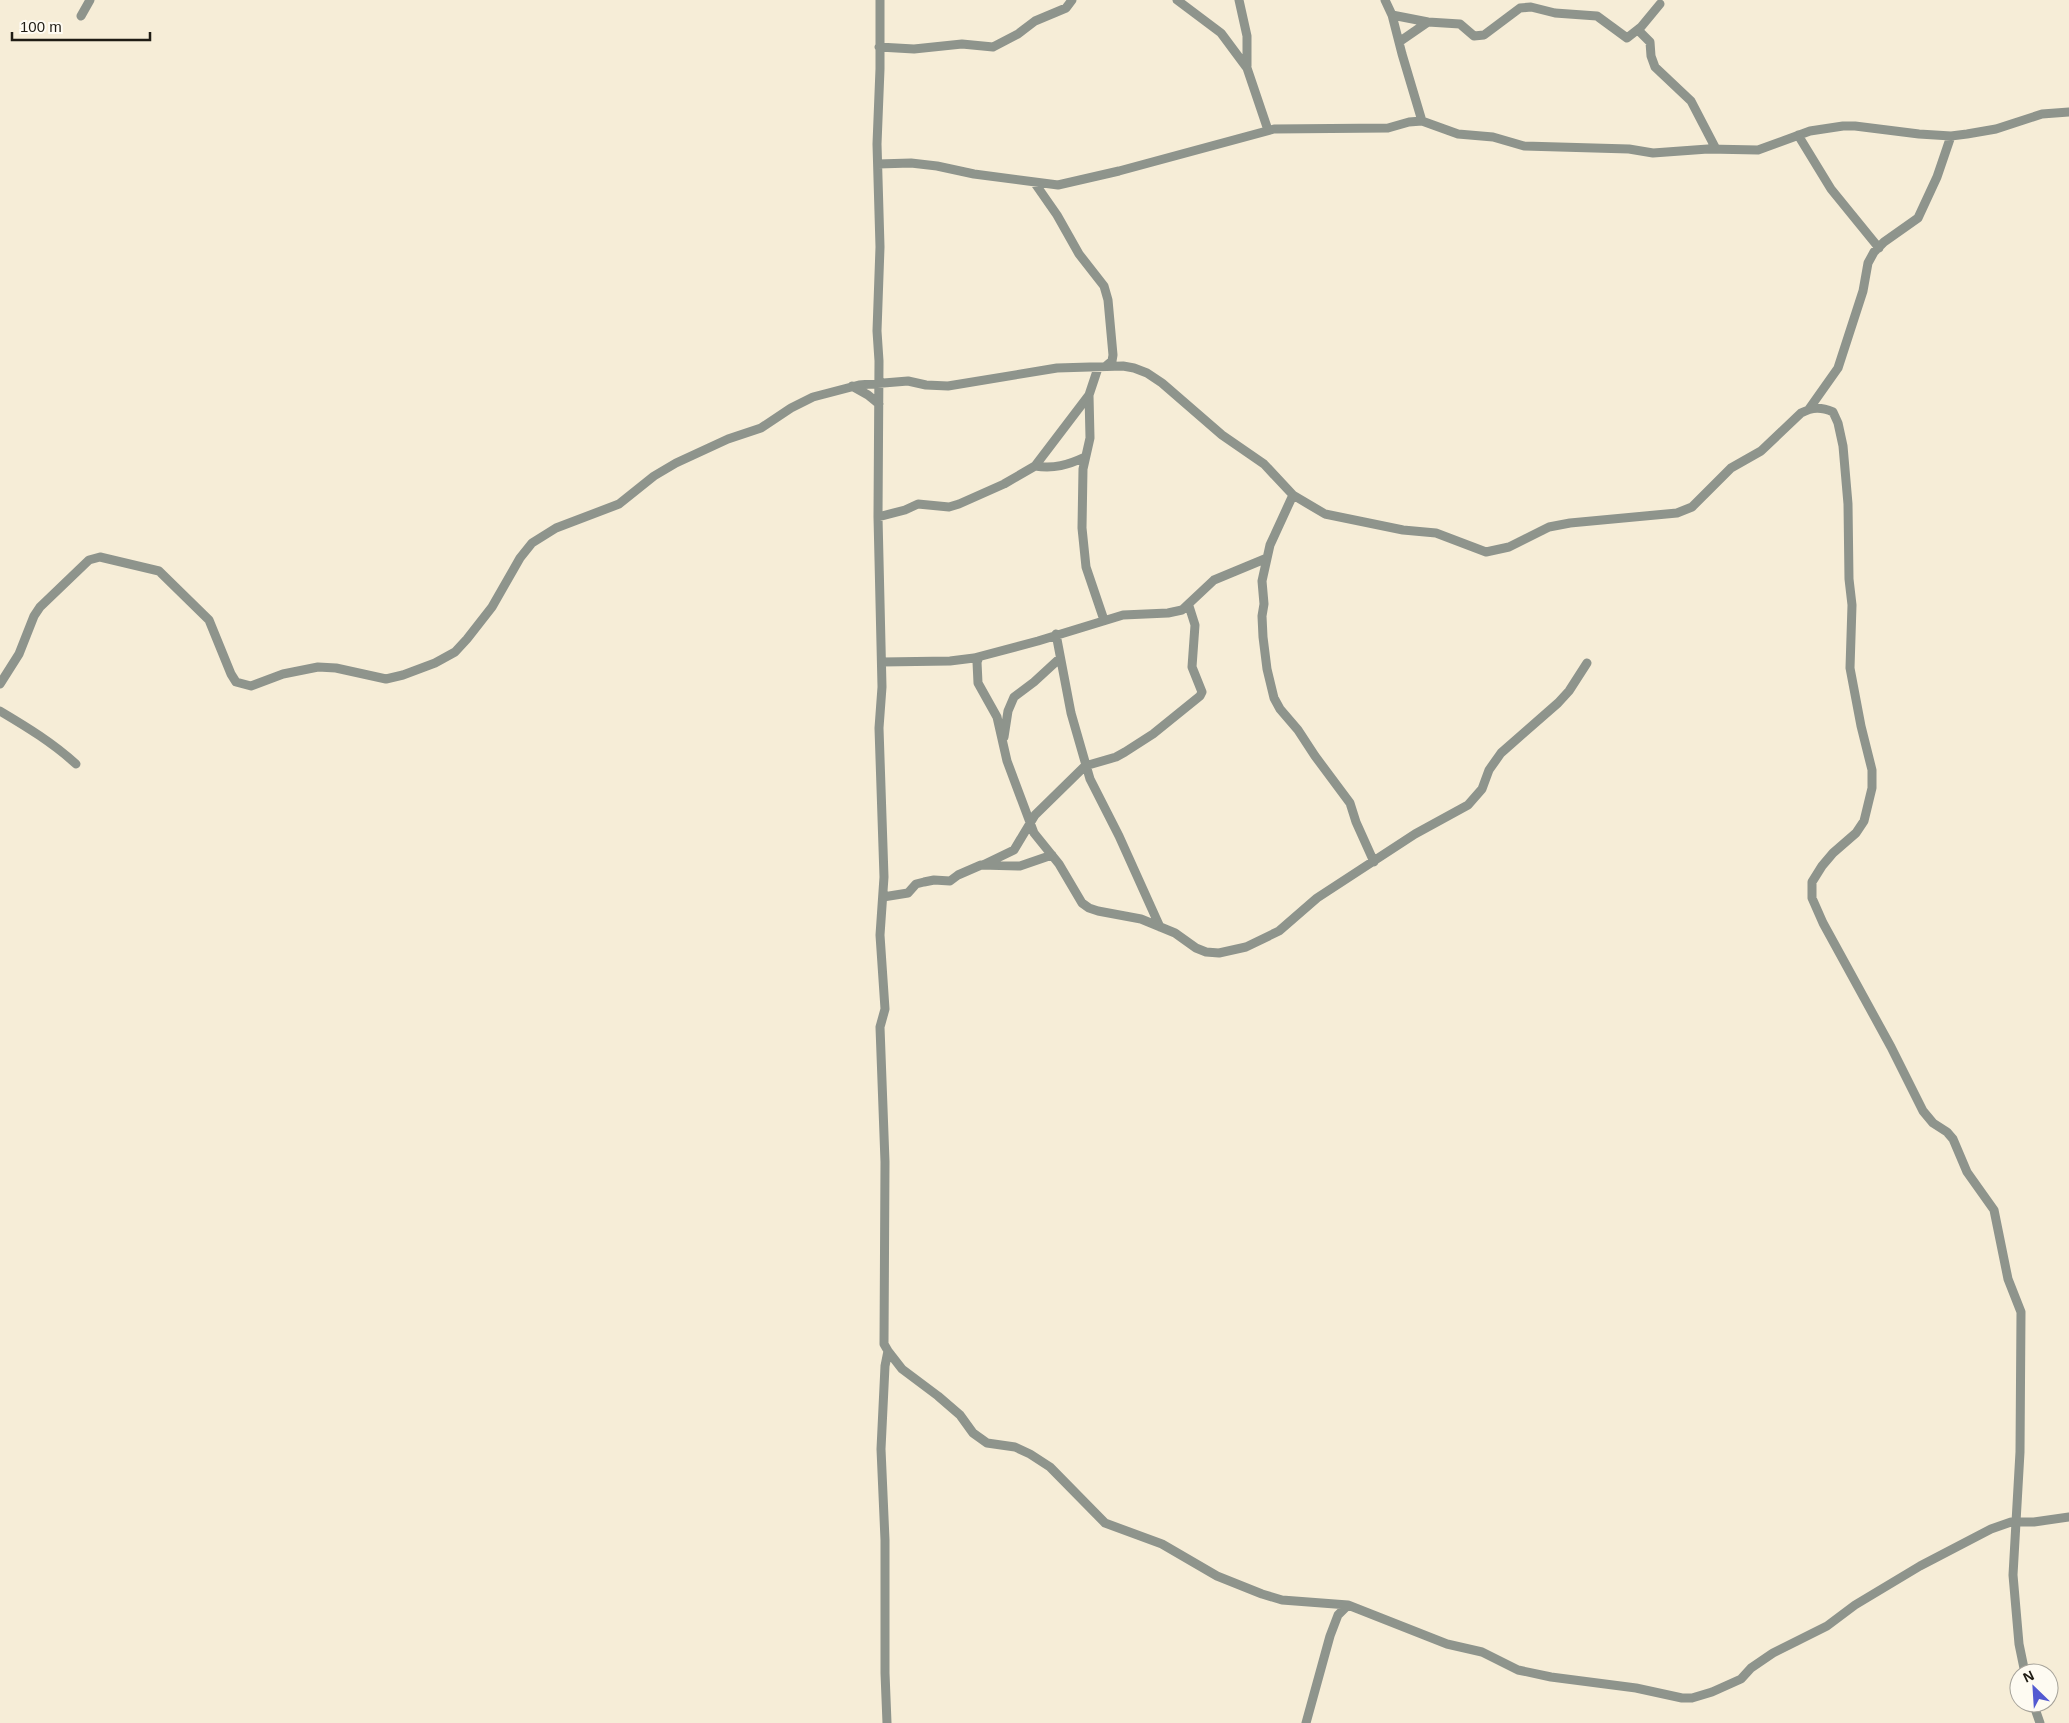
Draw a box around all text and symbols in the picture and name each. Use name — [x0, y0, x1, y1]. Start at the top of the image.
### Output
scale bar — [12, 10, 150, 42]
text: 100 m — [20, 18, 62, 35]
north arrow — [2009, 1663, 2059, 1713]
text: N — [2021, 1667, 2036, 1686]

